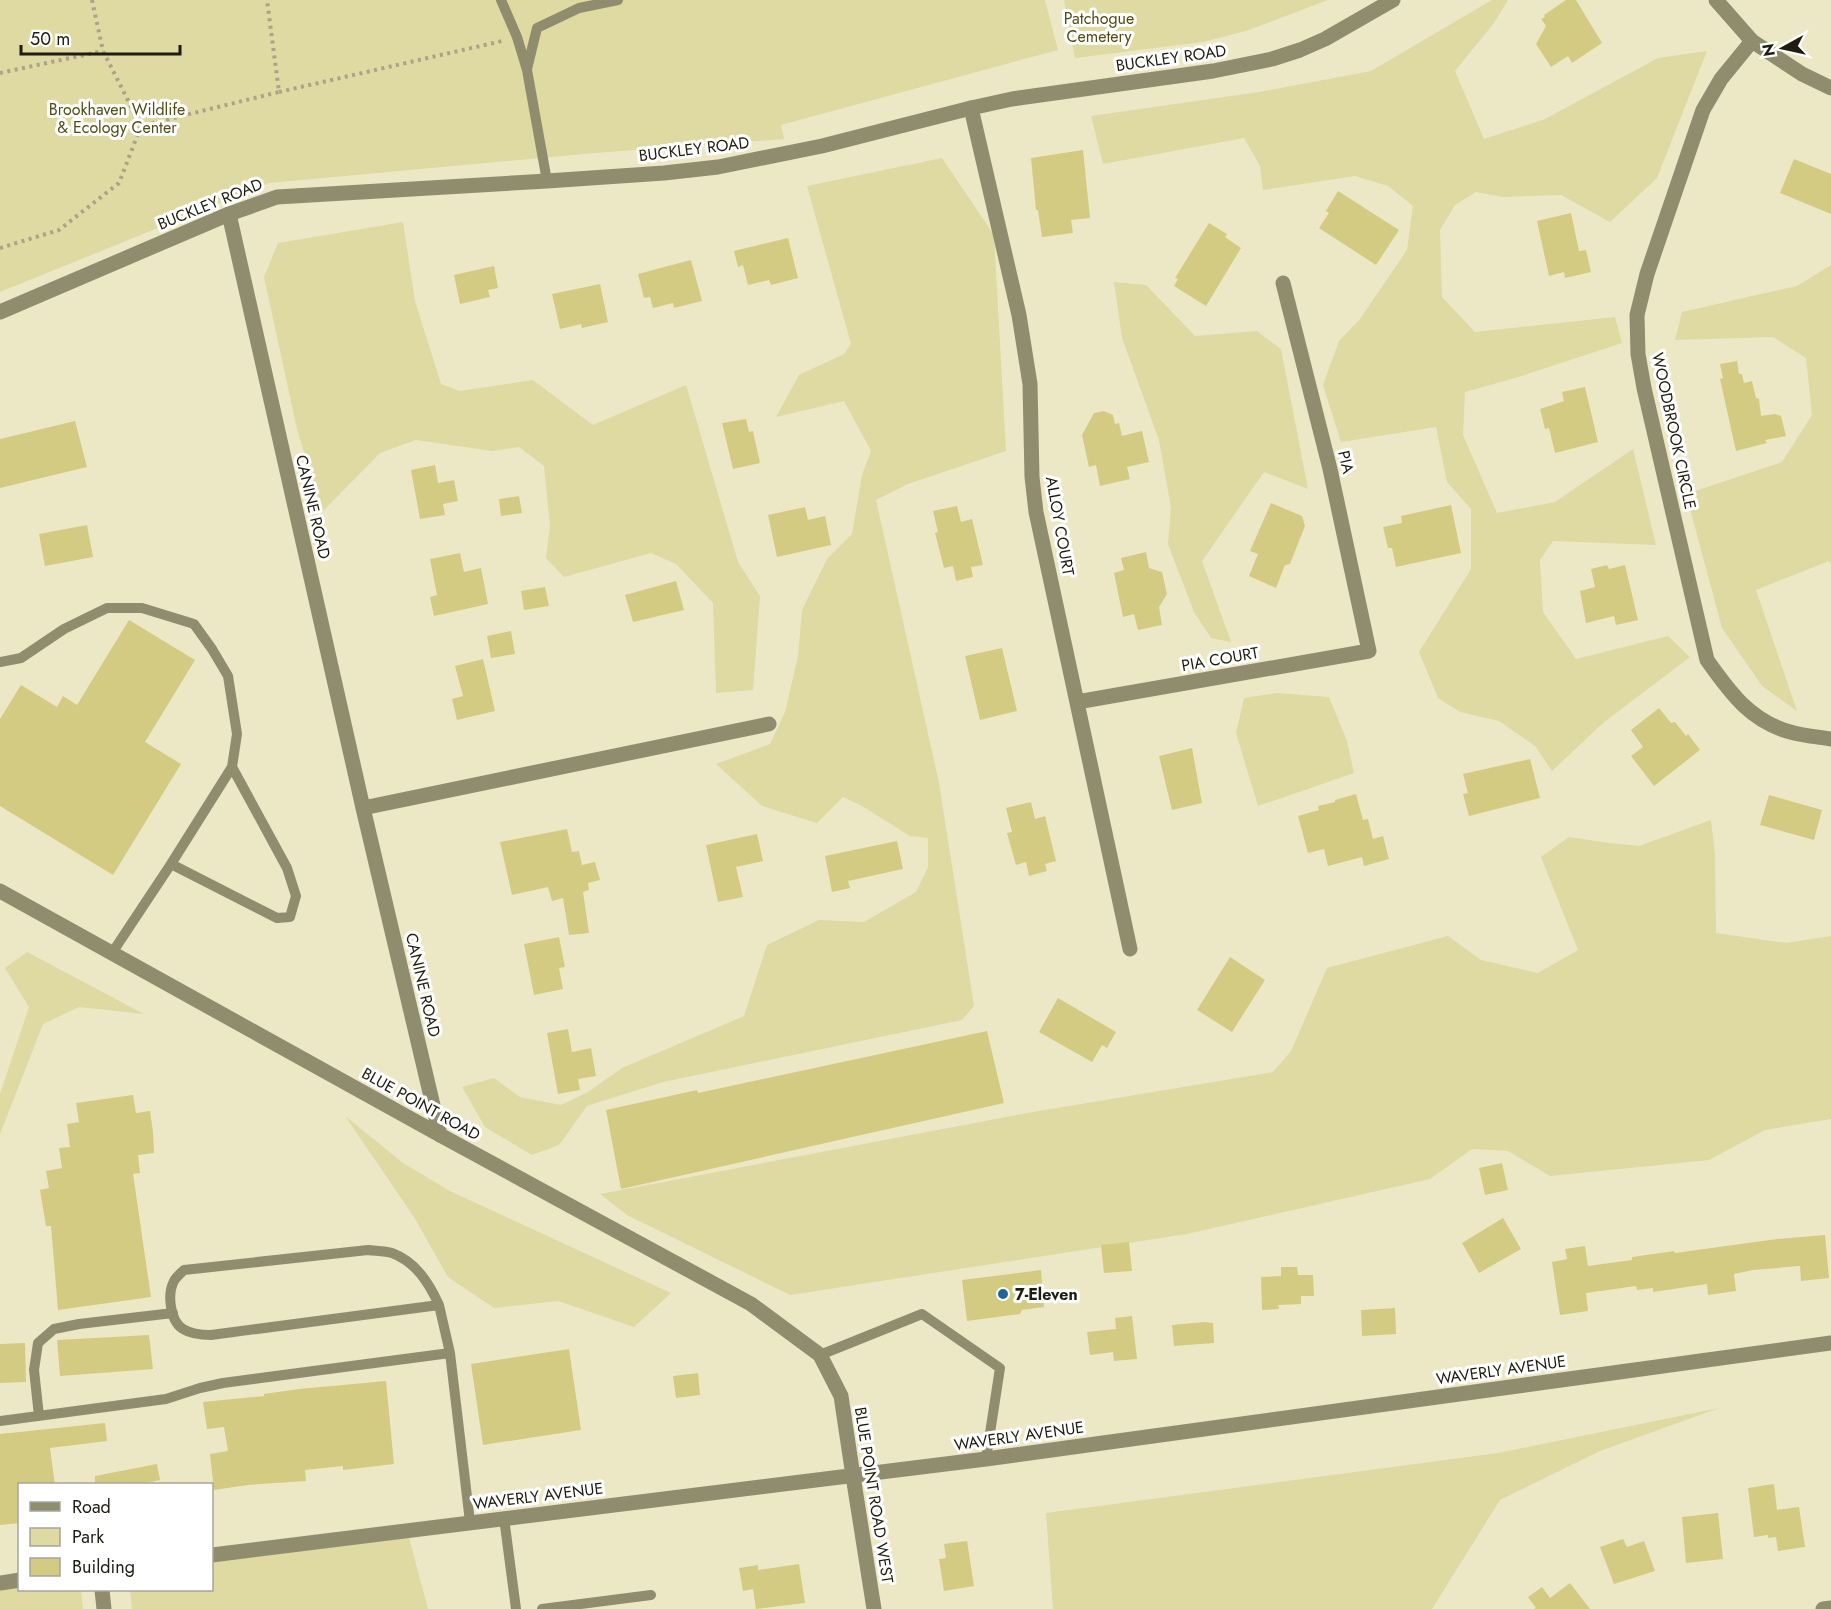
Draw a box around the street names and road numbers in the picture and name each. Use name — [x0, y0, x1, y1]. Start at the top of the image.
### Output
street label: BUCKLEY ROAD — [1114, 39, 1228, 77]
street label: BUCKLEY ROAD — [637, 131, 751, 167]
street label: BUCKLEY ROAD — [154, 172, 266, 236]
street label: WOODBROOK CIRCLE — [1646, 351, 1702, 511]
street label: PIA — [1332, 448, 1360, 476]
street label: CANINE ROAD — [290, 453, 336, 561]
street label: ALLOY COURT — [1040, 475, 1080, 578]
street label: PIA COURT — [1180, 641, 1261, 677]
street label: CANINE ROAD — [400, 931, 446, 1039]
street label: BLUE POINT ROAD — [358, 1062, 485, 1146]
street label: WAVERLY AVENUE — [1435, 1350, 1567, 1390]
street label: BLUE POINT ROAD WEST — [849, 1405, 899, 1585]
street label: WAVERLY AVENUE — [953, 1416, 1085, 1456]
street label: WAVERLY AVENUE — [472, 1477, 604, 1515]

